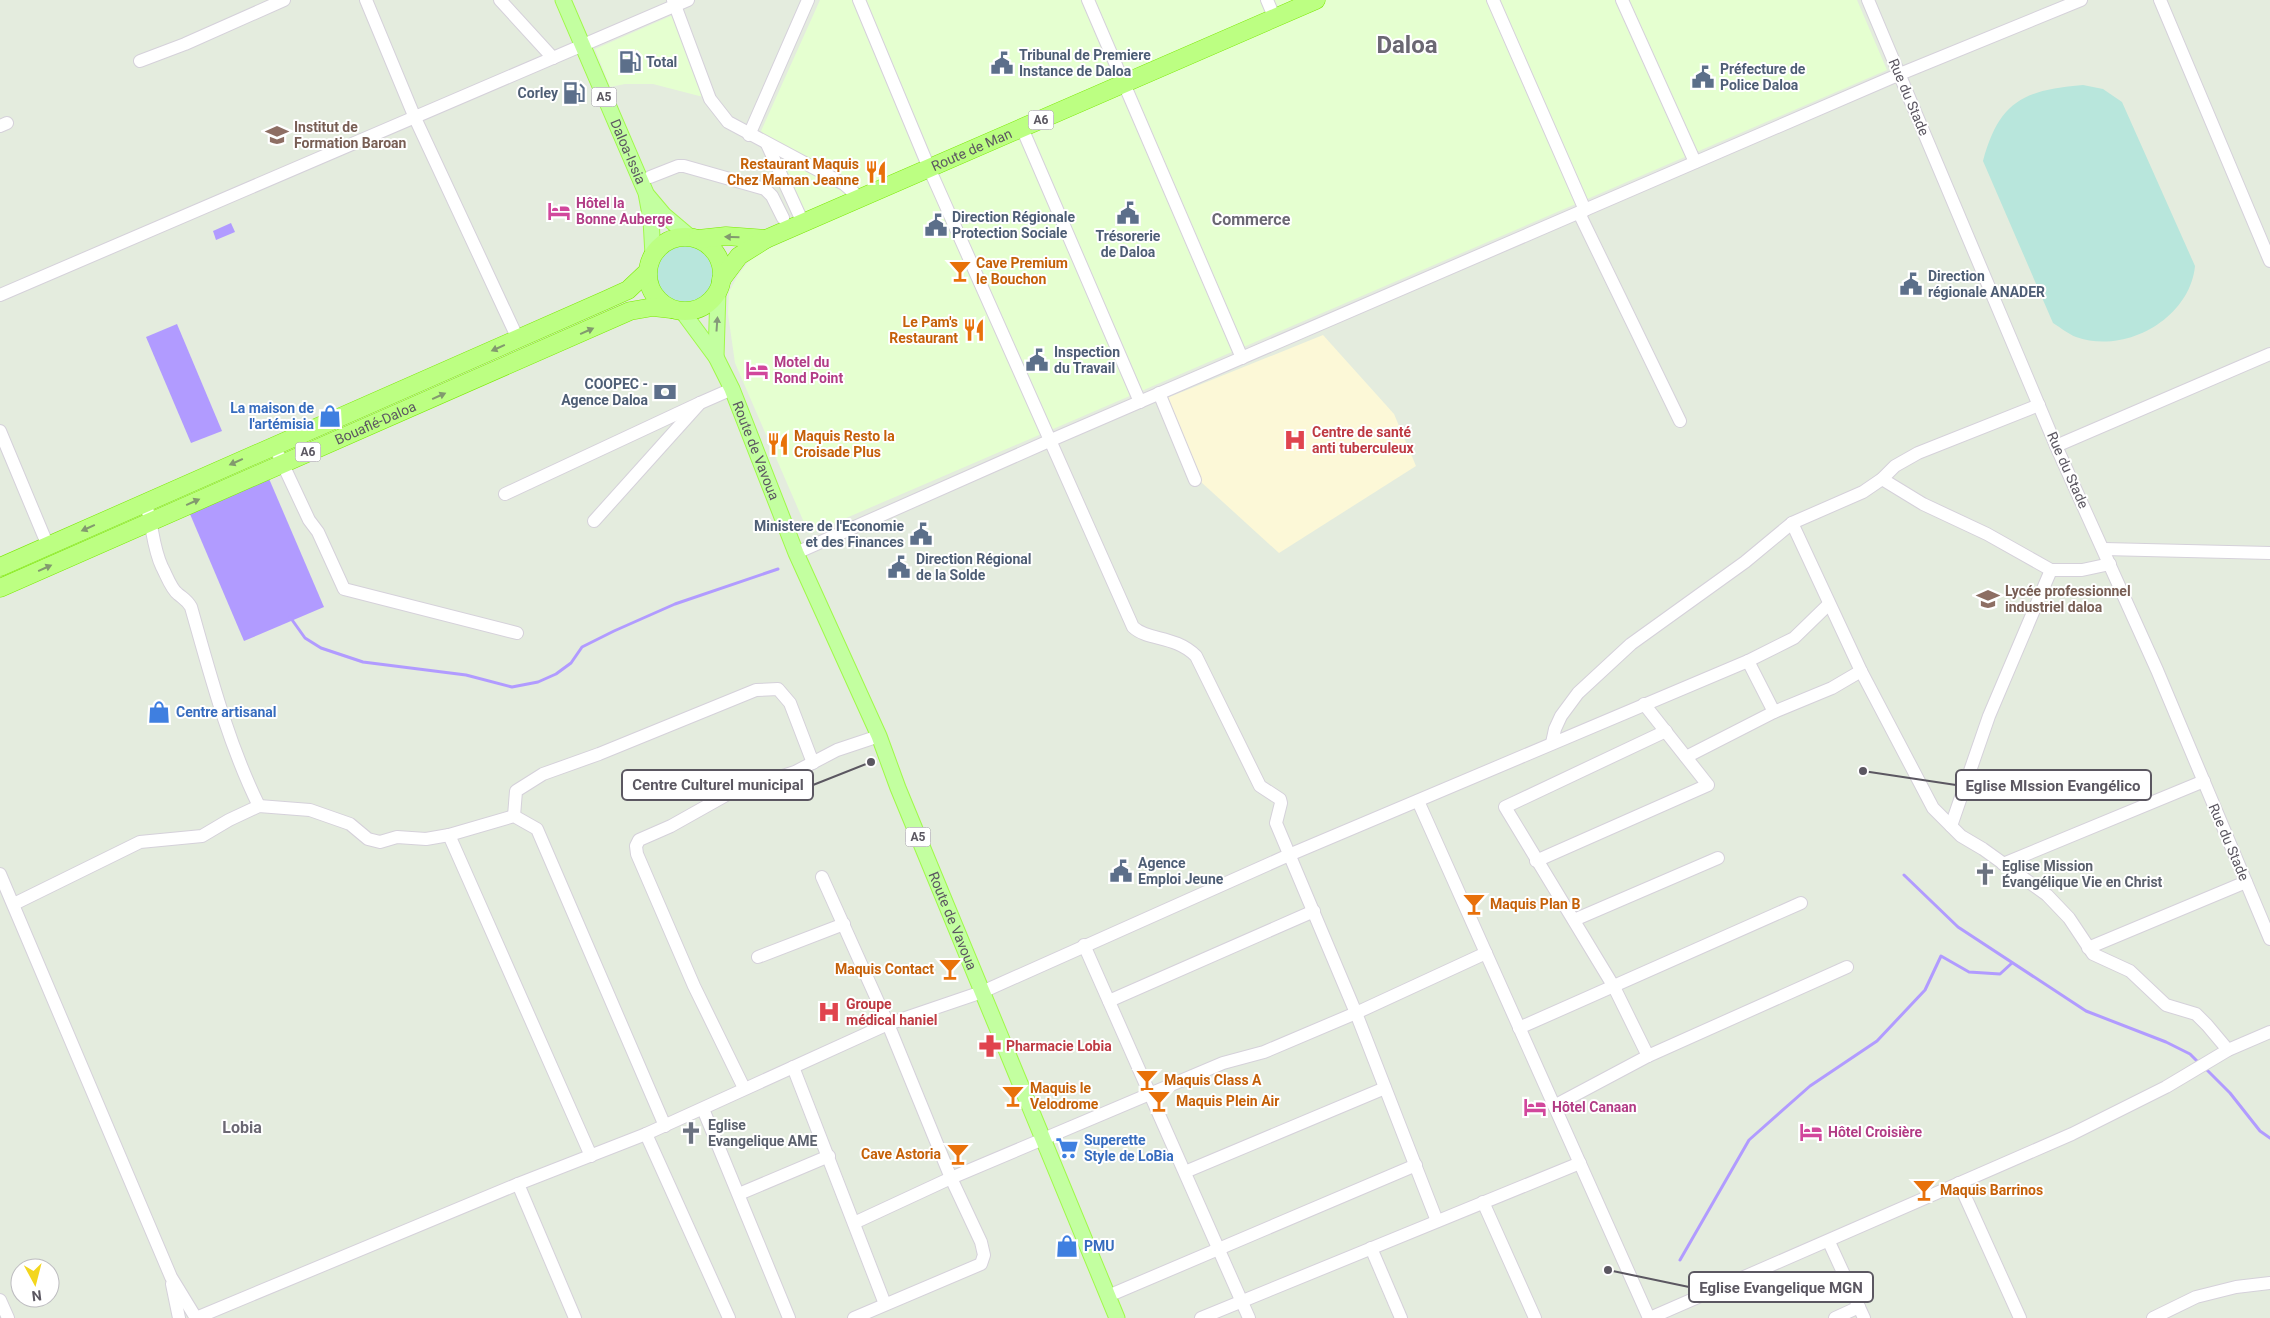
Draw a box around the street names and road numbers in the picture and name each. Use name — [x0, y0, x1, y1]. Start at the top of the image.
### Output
street label: Rue du Stade — [1886, 56, 1932, 138]
road number: A5 — [592, 88, 616, 106]
road number: A6 — [1028, 110, 1054, 130]
street label: Daloa-Issia — [607, 117, 649, 186]
street label: Route de Man — [929, 125, 1014, 174]
street label: Bouaflé-Daloa — [332, 398, 418, 448]
street label: Route de Vavoua — [729, 399, 783, 502]
street label: Rue du Stade — [2044, 429, 2092, 511]
road number: A6 — [296, 442, 320, 462]
street label: Rue du Stade — [2206, 801, 2252, 883]
road number: A5 — [906, 828, 930, 846]
street label: Route de Vavoua — [925, 869, 980, 972]

